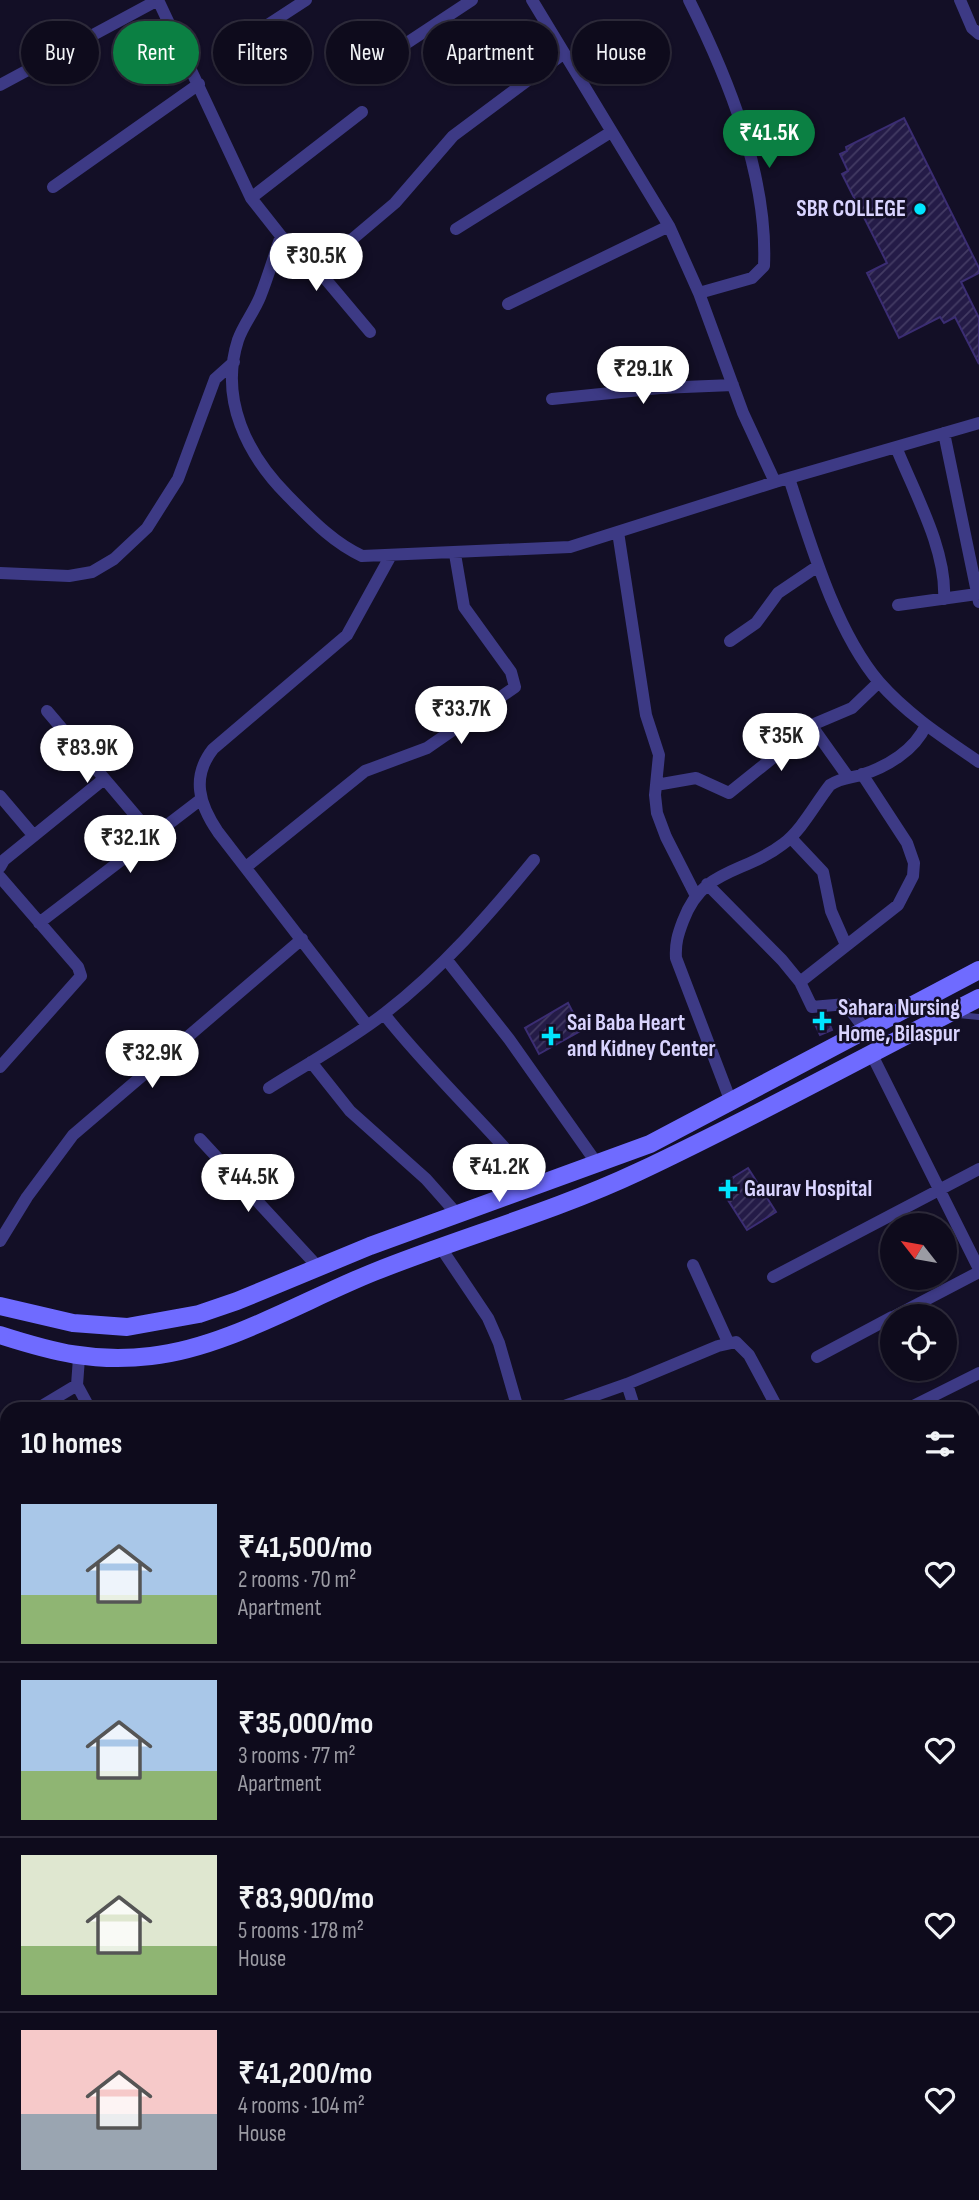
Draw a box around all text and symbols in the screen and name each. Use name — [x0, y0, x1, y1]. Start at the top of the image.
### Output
chip: Buy — [21, 21, 99, 84]
chip: Rent — [113, 21, 199, 84]
chip: Filters — [213, 21, 312, 84]
chip: New — [326, 21, 409, 84]
chip: Apartment — [423, 21, 558, 84]
chip: House — [572, 21, 670, 84]
pin: ₹41.5K — [712, 110, 826, 170]
text: ₹41.5K — [739, 119, 799, 147]
place label: SBR COLLEGE — [796, 195, 906, 223]
marker: SBR COLLEGE — [912, 201, 928, 217]
pin: ₹30.5K — [259, 233, 373, 293]
text: ₹30.5K — [286, 242, 346, 270]
pin: ₹29.1K — [586, 346, 700, 406]
text: ₹29.1K — [613, 355, 673, 383]
pin: ₹33.7K — [404, 686, 518, 746]
text: ₹33.7K — [431, 695, 491, 723]
pin: ₹35K — [740, 714, 822, 773]
text: ₹35K — [759, 722, 803, 750]
pin: ₹83.9K — [30, 726, 144, 785]
text: ₹83.9K — [56, 734, 118, 762]
pin: ₹32.1K — [73, 816, 187, 875]
text: ₹32.1K — [100, 824, 160, 852]
place label: Sahara Nursing Home, Bilaspur — [838, 994, 960, 1048]
place label: Sai Baba Heart and Kidney Center — [567, 1009, 716, 1063]
marker: Sahara Nursing Home, Bilaspur — [812, 1011, 832, 1031]
marker: Sai Baba Heart and Kidney Center — [541, 1026, 561, 1046]
pin: ₹32.9K — [95, 1030, 209, 1090]
text: ₹32.9K — [122, 1039, 182, 1067]
pin: ₹41.2K — [442, 1144, 556, 1204]
text: ₹41.2K — [469, 1153, 529, 1181]
pin: ₹44.5K — [191, 1154, 305, 1214]
text: ₹44.5K — [217, 1163, 279, 1191]
place label: Gaurav Hospital — [744, 1175, 872, 1203]
marker: Gaurav Hospital — [718, 1179, 738, 1199]
north arrow — [880, 1213, 957, 1290]
map controls — [880, 1213, 957, 1381]
button: locate — [880, 1304, 957, 1381]
icon: filters — [921, 1425, 959, 1463]
text: 10 homes — [21, 1426, 122, 1462]
text: ₹41,500/mo — [238, 1530, 372, 1566]
icon: home — [77, 1532, 161, 1616]
icon: heart — [921, 1555, 959, 1593]
text: 2 rooms · 70 m² — [238, 1566, 356, 1594]
text: Apartment — [238, 1594, 322, 1622]
text: ₹35,000/mo — [238, 1706, 373, 1742]
icon: home — [77, 1708, 161, 1792]
icon: heart — [921, 1731, 959, 1769]
text: 3 rooms · 77 m² — [238, 1742, 356, 1770]
text: Apartment — [238, 1770, 322, 1798]
text: ₹83,900/mo — [238, 1881, 374, 1917]
icon: home — [77, 1883, 161, 1967]
icon: heart — [921, 1906, 959, 1944]
text: 5 rooms · 178 m² — [238, 1917, 364, 1945]
text: House — [238, 1945, 286, 1973]
text: ₹41,200/mo — [238, 2056, 372, 2092]
icon: home — [77, 2058, 161, 2142]
icon: heart — [921, 2081, 959, 2119]
text: 4 rooms · 104 m² — [238, 2092, 365, 2120]
text: House — [238, 2120, 286, 2148]

